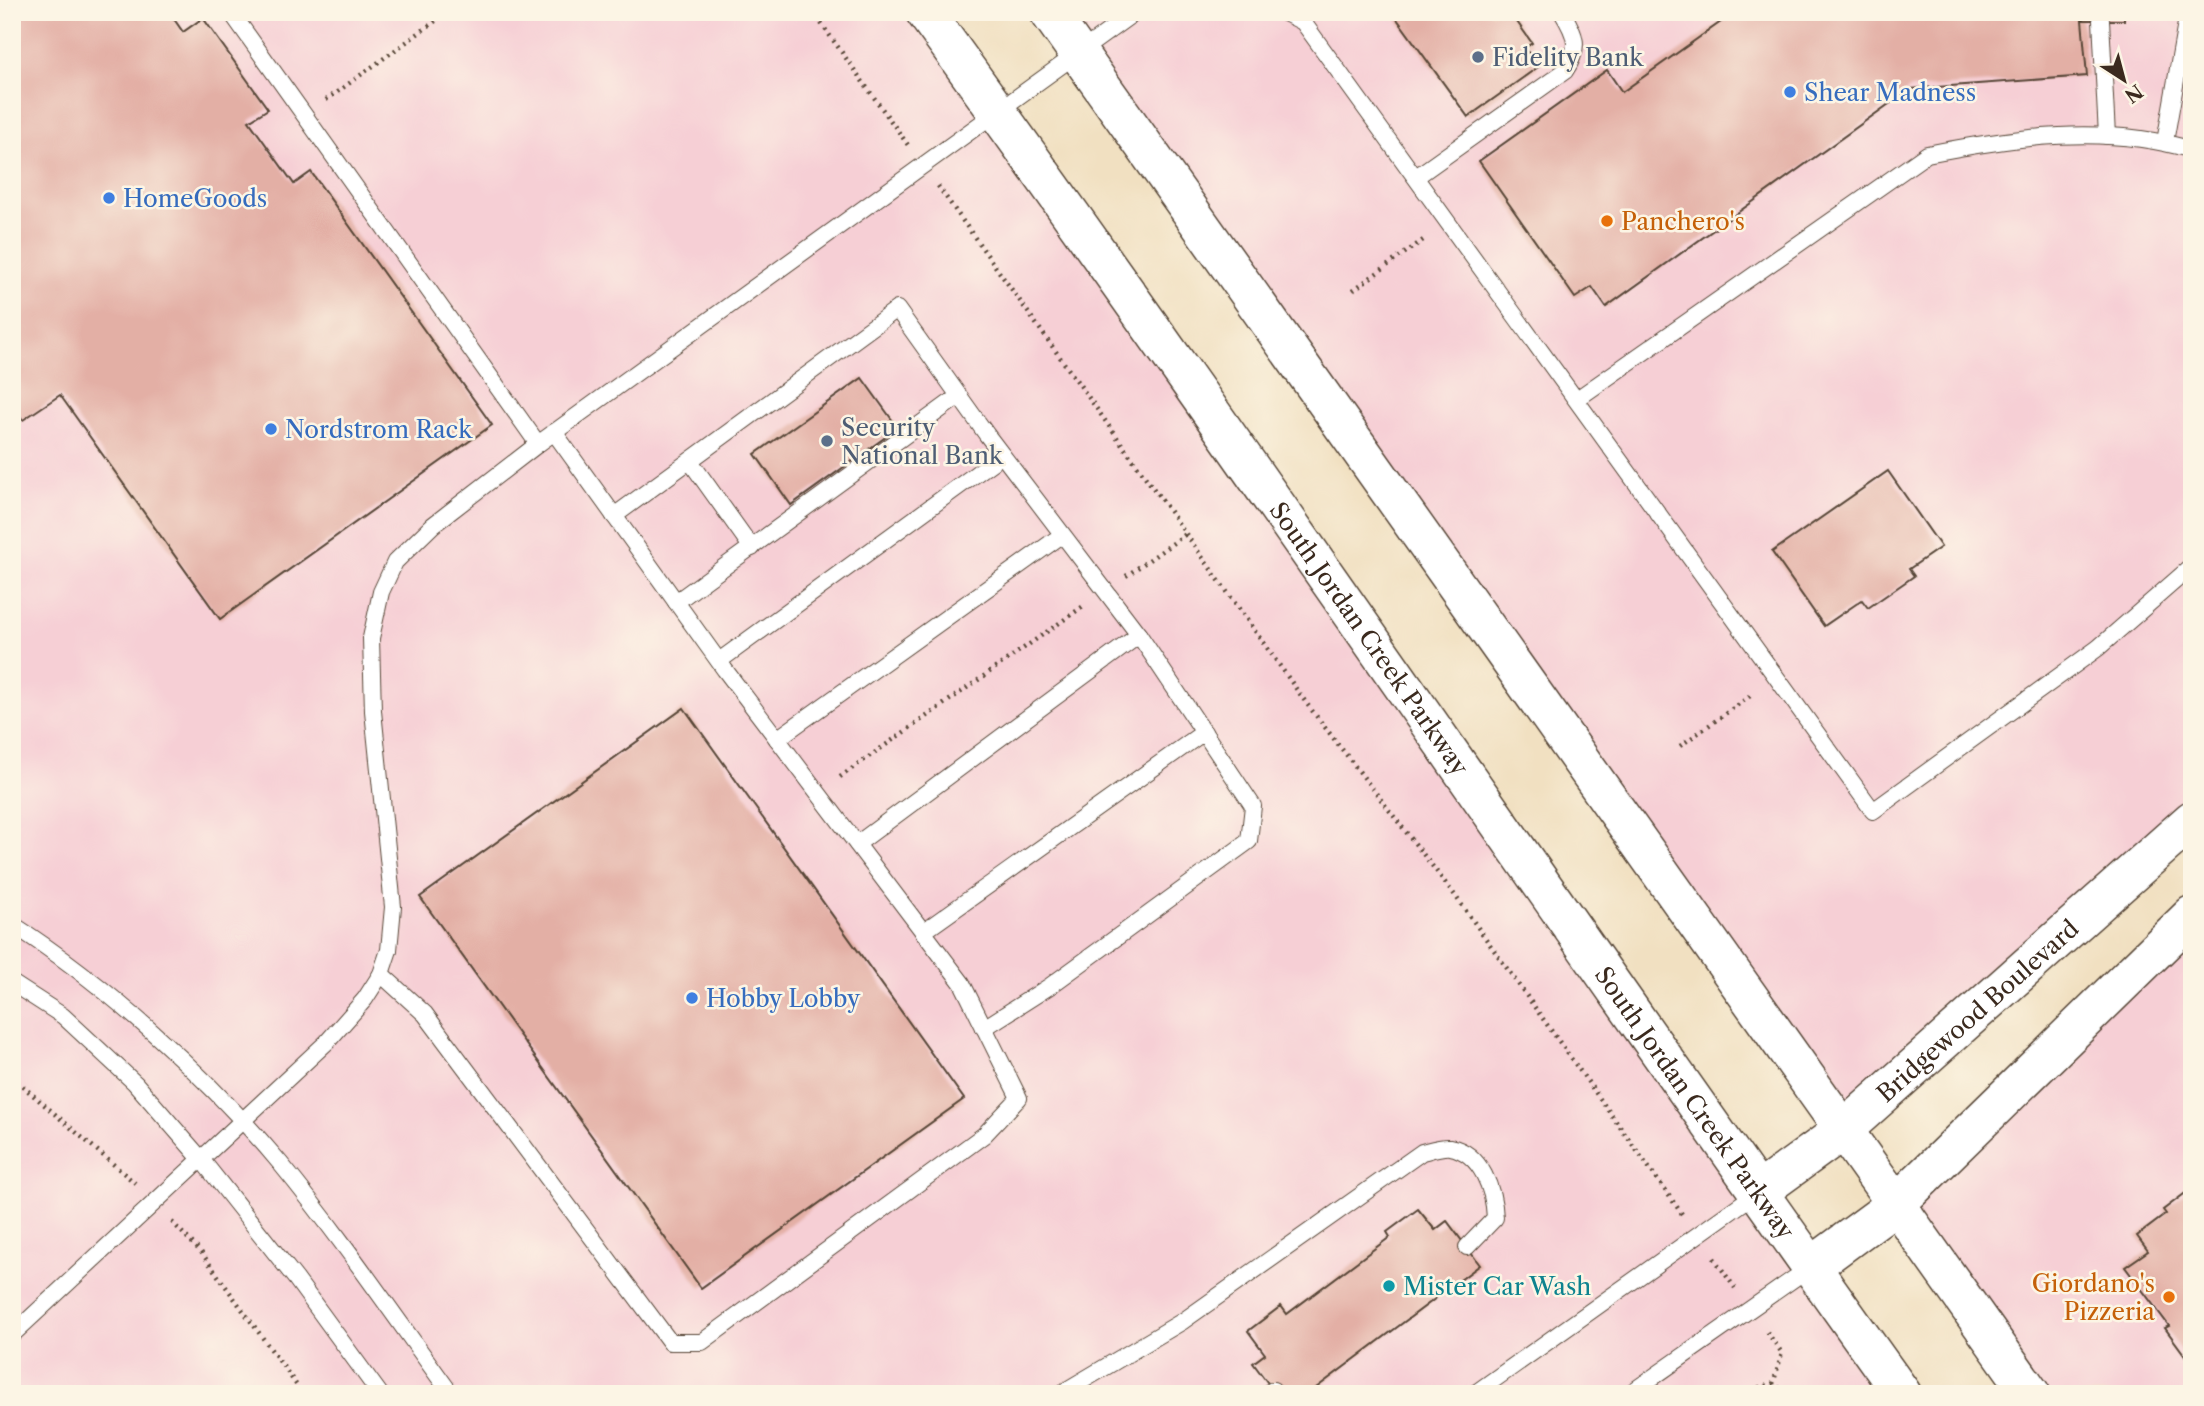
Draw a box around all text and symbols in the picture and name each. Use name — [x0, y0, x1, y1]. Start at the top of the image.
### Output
place label: Fidelity Bank — [1492, 43, 1644, 72]
north arrow — [2088, 46, 2158, 116]
marker: Fidelity Bank — [1470, 49, 1486, 65]
place label: Shear Madness — [1804, 78, 1976, 107]
text: N — [2120, 79, 2147, 108]
marker: Shear Madness — [1782, 84, 1798, 100]
place label: HomeGoods — [123, 184, 267, 213]
marker: HomeGoods — [101, 190, 117, 206]
place label: Panchero's — [1621, 207, 1745, 236]
marker: Panchero's — [1599, 213, 1615, 229]
place label: Security National Bank — [841, 413, 1004, 470]
place label: Nordstrom Rack — [285, 415, 473, 444]
marker: Nordstrom Rack — [263, 421, 279, 437]
marker: Security National Bank — [819, 433, 835, 449]
street label: South Jordan Creek Parkway — [1264, 496, 1475, 781]
street label: Bridgewood Boulevard — [1871, 913, 2084, 1108]
street label: South Jordan Creek Parkway — [1589, 961, 1801, 1245]
place label: Hobby Lobby — [706, 984, 861, 1013]
marker: Hobby Lobby — [684, 990, 700, 1006]
place label: Giordano's Pizzeria — [2032, 1269, 2155, 1326]
place label: Mister Car Wash — [1403, 1272, 1591, 1301]
marker: Mister Car Wash — [1381, 1278, 1397, 1294]
marker: Giordano's Pizzeria — [2161, 1289, 2177, 1305]

